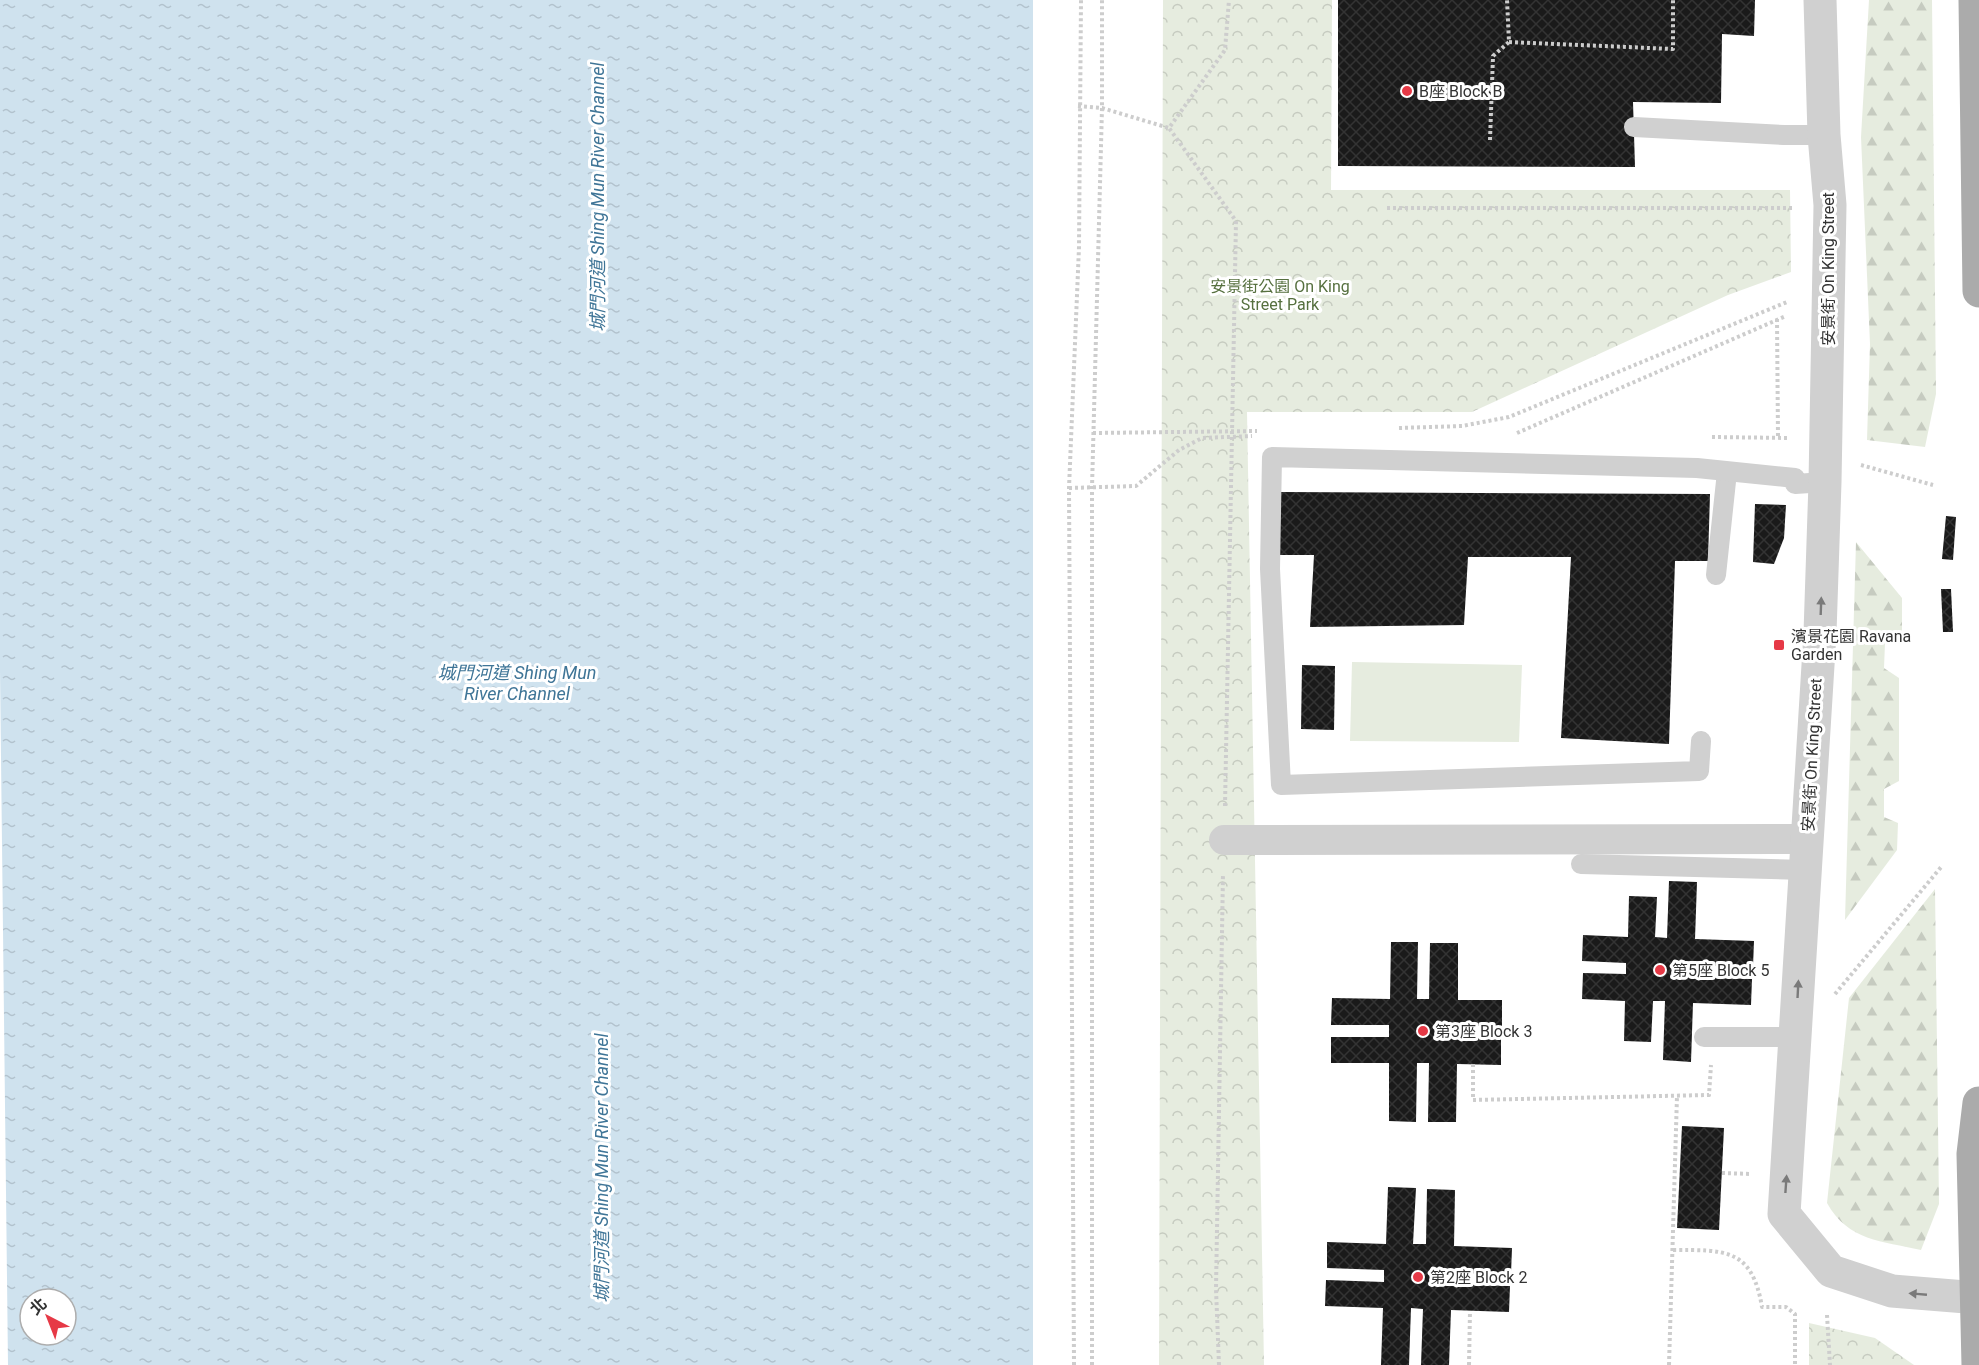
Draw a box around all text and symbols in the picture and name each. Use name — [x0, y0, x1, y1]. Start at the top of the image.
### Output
water label: 城門河道 Shing Mun River Channel — [587, 61, 608, 332]
place label: B座 Block B — [1419, 82, 1502, 101]
marker: B座 Block B — [1400, 84, 1414, 98]
street label: 安景街 On King Street — [1819, 192, 1838, 346]
park label: 安景街公園 On King Street Park — [1210, 277, 1350, 314]
one-way arrow — [1816, 596, 1825, 615]
place label: 濱景花園 Ravana Garden — [1791, 627, 1911, 664]
marker: 濱景花園 Ravana Garden — [1772, 638, 1786, 652]
water label: 城門河道 Shing Mun River Channel — [437, 662, 597, 704]
street label: 安景街 On King Street — [1798, 678, 1826, 832]
place label: 第5座 Block 5 — [1672, 961, 1769, 980]
marker: 第5座 Block 5 — [1653, 963, 1667, 977]
one-way arrow — [1793, 980, 1803, 999]
place label: 第3座 Block 3 — [1435, 1022, 1532, 1041]
marker: 第3座 Block 3 — [1416, 1024, 1430, 1038]
water label: 城門河道 Shing Mun River Channel — [591, 1032, 612, 1303]
one-way arrow — [1781, 1174, 1791, 1193]
place label: 第2座 Block 2 — [1430, 1268, 1527, 1287]
marker: 第2座 Block 2 — [1411, 1270, 1425, 1284]
north arrow — [18, 1287, 78, 1347]
one-way arrow — [1908, 1289, 1927, 1299]
text: 北 — [26, 1294, 51, 1319]

